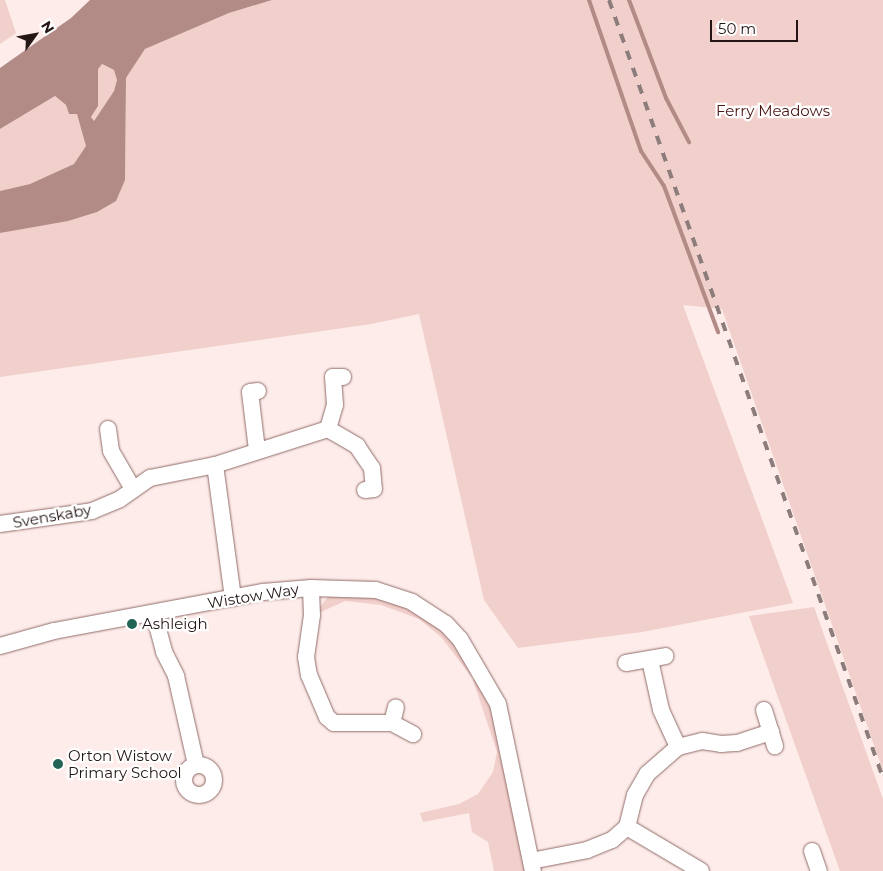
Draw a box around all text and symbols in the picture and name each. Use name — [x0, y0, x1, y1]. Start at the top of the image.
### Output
north arrow — [10, 10, 60, 60]
scale bar — [713, 10, 800, 42]
text: N — [37, 17, 58, 37]
text: 50 m — [718, 19, 756, 38]
park label: Ferry Meadows — [716, 102, 830, 120]
street label: Svenskaby — [11, 500, 93, 532]
street label: Wistow Way — [206, 580, 300, 612]
place label: Ashleigh — [142, 615, 208, 633]
marker: Ashleigh — [126, 618, 138, 630]
place label: Orton Wistow Primary School — [68, 746, 182, 781]
marker: Orton Wistow Primary School — [52, 758, 64, 770]

